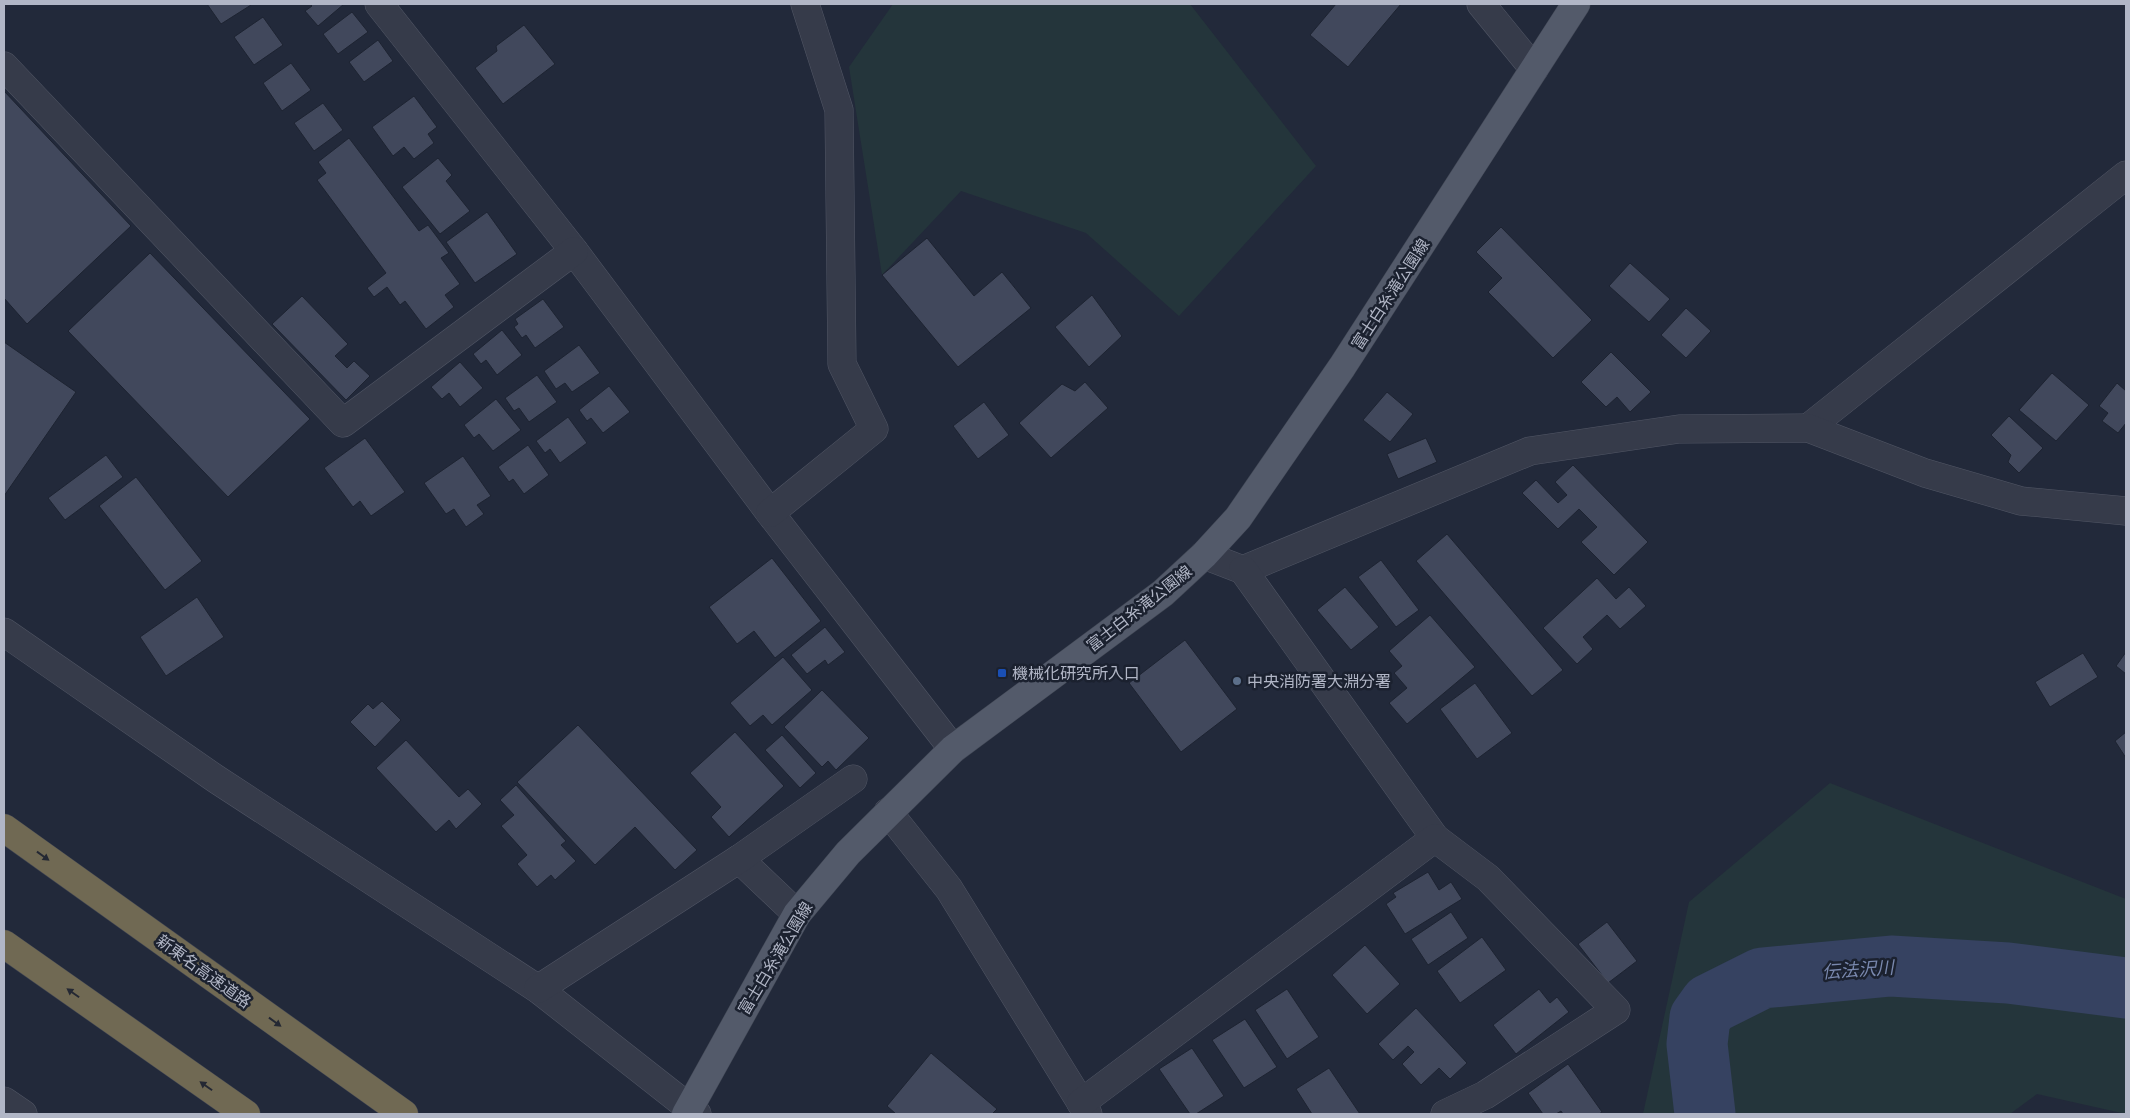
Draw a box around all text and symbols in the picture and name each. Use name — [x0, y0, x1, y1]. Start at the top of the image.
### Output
street label: 富士白糸滝公園線 — [1347, 235, 1433, 353]
street label: 富士白糸滝公園線 — [1082, 561, 1196, 655]
place label: 機械化研究所入口 — [1012, 663, 1140, 683]
marker: 機械化研究所入口 — [996, 667, 1008, 679]
place label: 中央消防署大淵分署 — [1247, 671, 1391, 691]
marker: 中央消防署大淵分署 — [1231, 675, 1243, 687]
one-way arrow — [37, 851, 50, 861]
street label: 富士白糸滝公園線 — [733, 898, 817, 1018]
street label: 新東名高速道路 — [153, 930, 255, 1012]
water label: 伝法沢川 — [1821, 955, 1897, 983]
one-way arrow — [66, 988, 80, 998]
one-way arrow — [268, 1017, 282, 1027]
one-way arrow — [199, 1081, 213, 1091]

